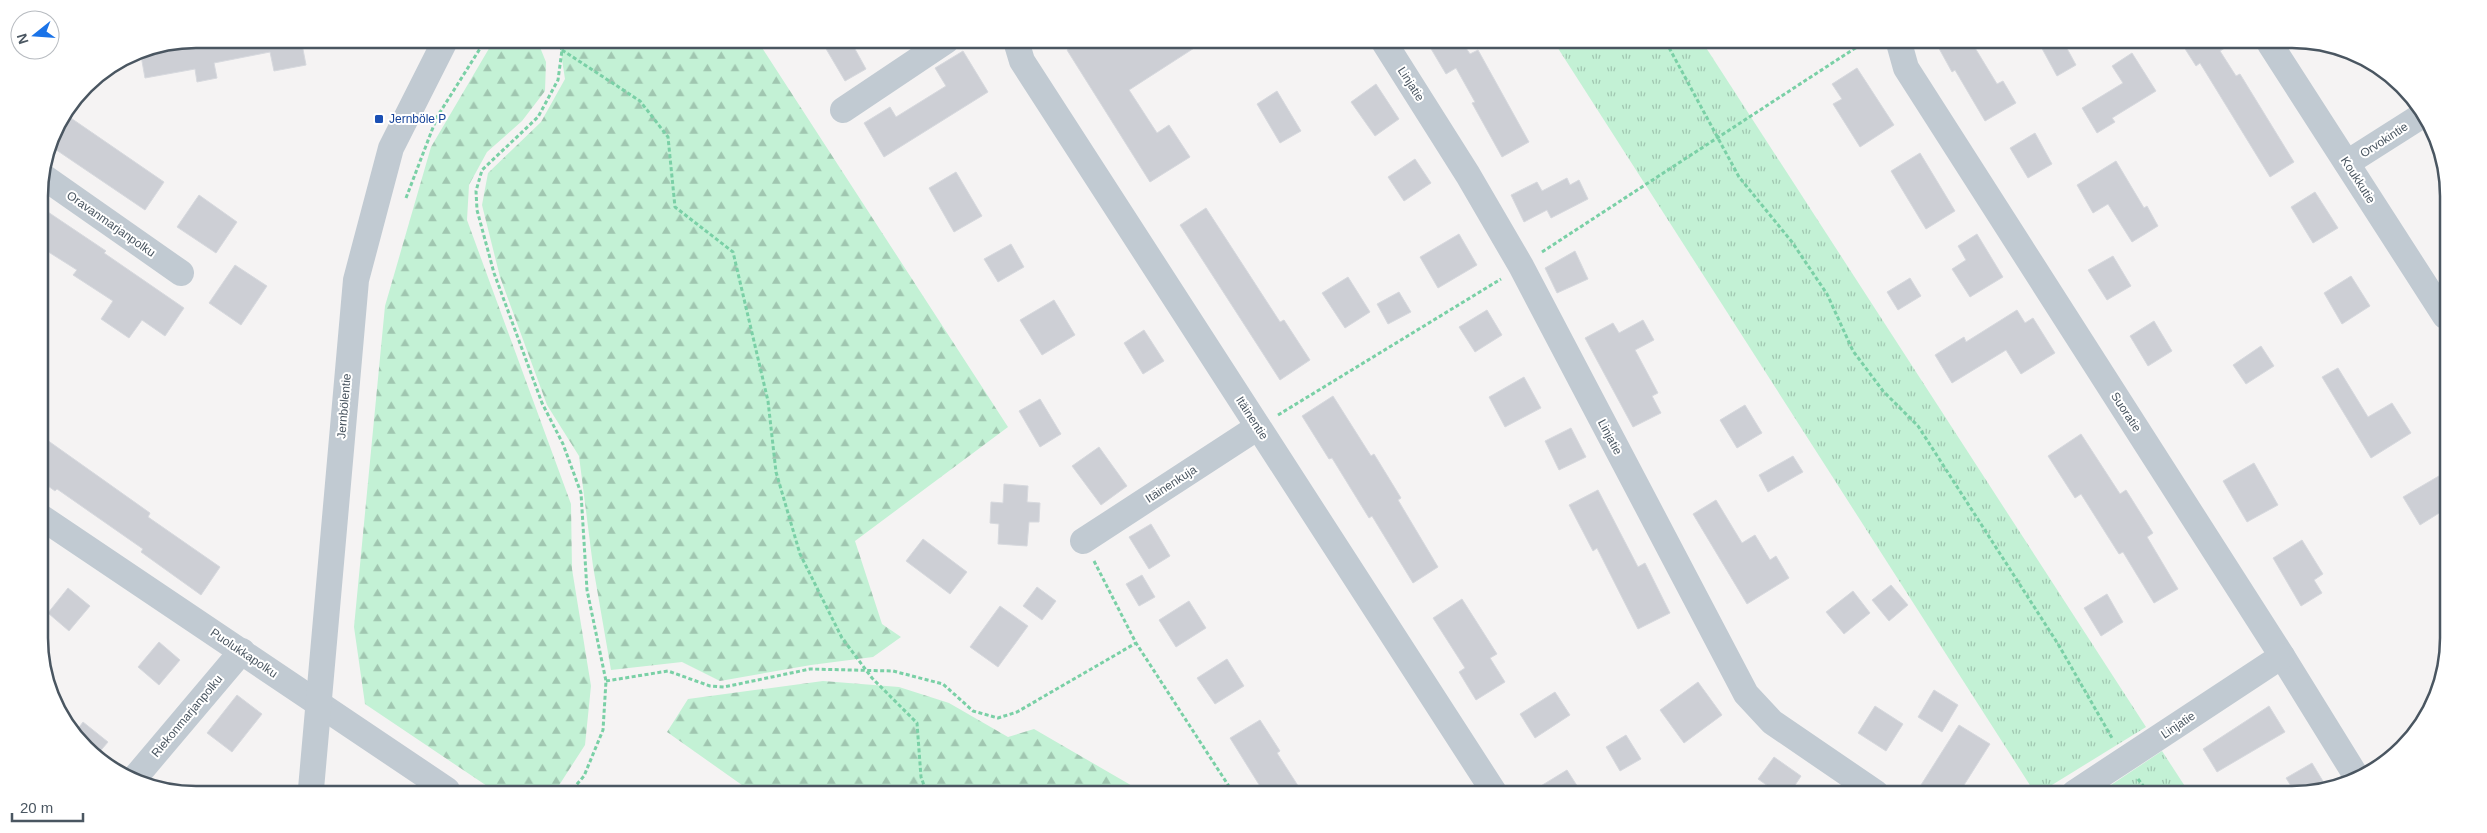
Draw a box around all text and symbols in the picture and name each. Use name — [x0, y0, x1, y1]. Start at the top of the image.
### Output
north arrow — [10, 10, 60, 60]
text: N — [13, 32, 32, 46]
street label: Linjatie — [1395, 64, 1427, 104]
place label: Jernböle P — [389, 112, 446, 126]
marker: Jernböle P — [373, 113, 385, 125]
street label: Orvokintie — [2358, 119, 2411, 161]
street label: Koukkutie — [2338, 154, 2378, 206]
street label: Oravanmarjanpolku — [64, 188, 158, 260]
street label: Jernbölentie — [334, 373, 354, 439]
street label: Suoratie — [2108, 389, 2144, 435]
street label: Itäinentie — [1233, 394, 1271, 443]
street label: Linjatie — [1595, 417, 1625, 457]
street label: Itäinenkuja — [1143, 462, 1199, 506]
street label: Puolukkapolku — [208, 625, 280, 681]
street label: Riekonmarjanpolku — [149, 672, 225, 760]
street label: Linjatie — [2158, 708, 2198, 741]
scale bar — [12, 790, 84, 822]
text: 20 m — [20, 799, 53, 816]

